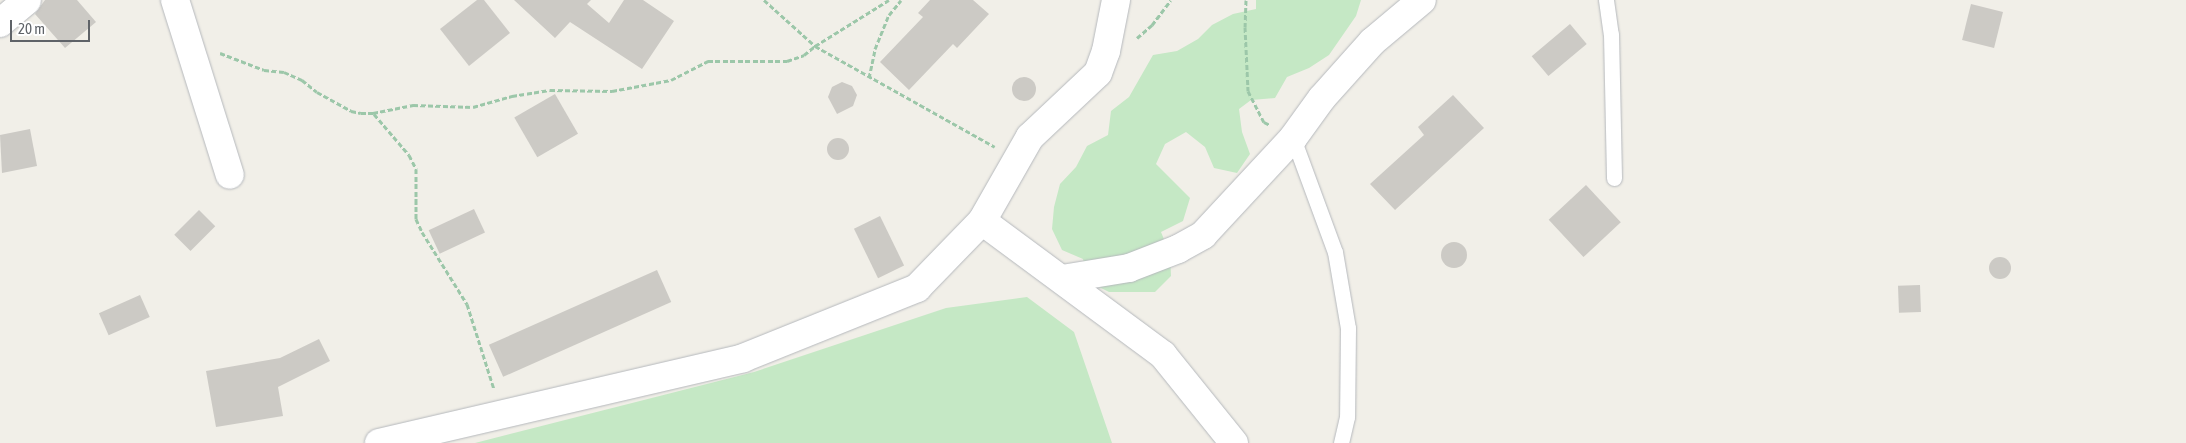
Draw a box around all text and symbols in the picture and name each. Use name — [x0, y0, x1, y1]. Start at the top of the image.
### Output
scale bar — [12, 10, 92, 42]
text: 20 m — [18, 20, 45, 37]

